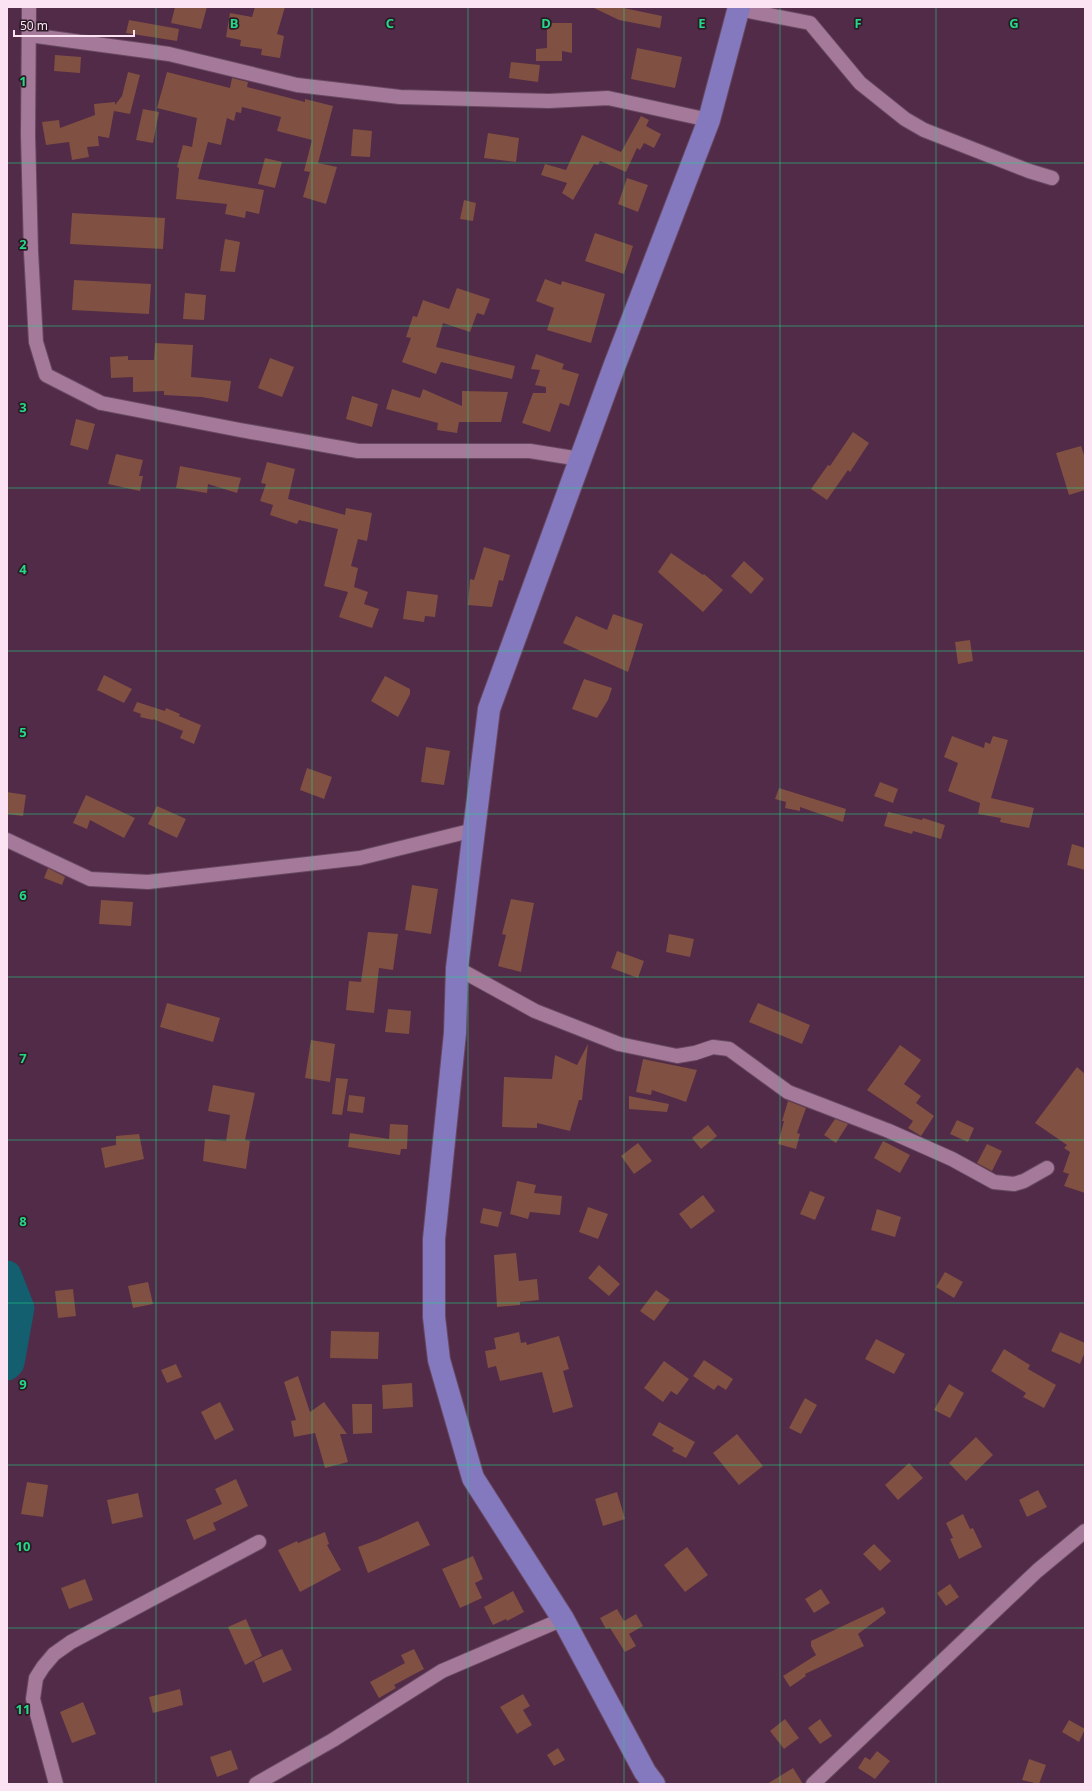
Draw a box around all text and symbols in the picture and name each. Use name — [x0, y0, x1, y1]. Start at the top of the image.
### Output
scale bar — [14, 12, 134, 38]
text: B — [230, 14, 238, 32]
text: C — [386, 14, 394, 32]
text: D — [541, 14, 551, 32]
text: E — [698, 14, 706, 32]
text: F — [854, 14, 862, 32]
text: G — [1009, 14, 1019, 32]
text: 50 m — [20, 17, 48, 34]
text: 1 — [19, 72, 27, 90]
text: 2 — [19, 235, 27, 253]
text: 3 — [19, 398, 27, 416]
text: 4 — [19, 560, 27, 578]
text: 5 — [19, 723, 27, 741]
text: 6 — [19, 886, 27, 904]
text: 7 — [19, 1049, 27, 1067]
text: 8 — [19, 1212, 27, 1230]
text: 9 — [19, 1375, 27, 1393]
text: 10 — [16, 1537, 30, 1555]
text: 11 — [16, 1700, 30, 1718]

